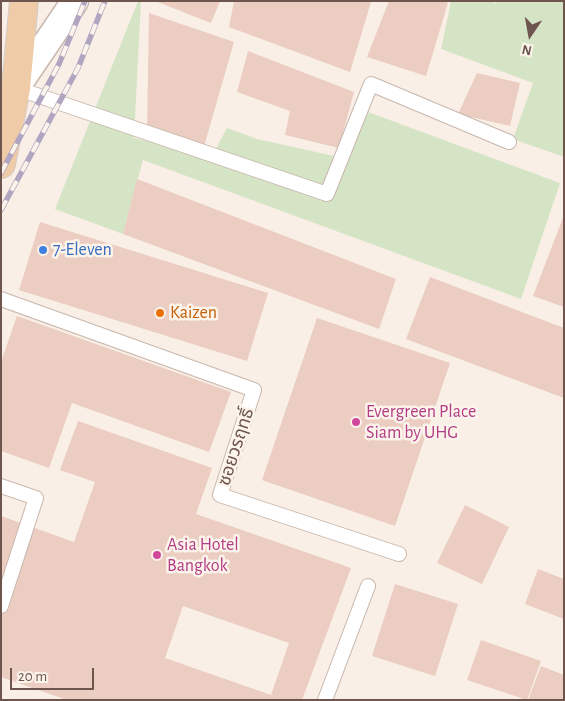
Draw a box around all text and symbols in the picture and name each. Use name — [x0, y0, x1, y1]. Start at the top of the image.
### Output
north arrow — [505, 10, 555, 60]
text: N — [521, 42, 533, 58]
place label: 7-Eleven — [53, 239, 112, 261]
marker: 7-Eleven — [37, 244, 49, 256]
place label: Kaizen — [170, 302, 217, 324]
marker: Kaizen — [154, 307, 166, 319]
place label: Evergreen Place Siam by UHG — [366, 401, 476, 444]
street label: ซอยวรฤทธิ์ — [213, 405, 259, 489]
marker: Evergreen Place Siam by UHG — [350, 416, 362, 428]
place label: Asia Hotel Bangkok — [167, 534, 239, 576]
marker: Asia Hotel Bangkok — [151, 549, 163, 561]
scale bar — [12, 658, 96, 690]
text: 20 m — [18, 669, 47, 684]

